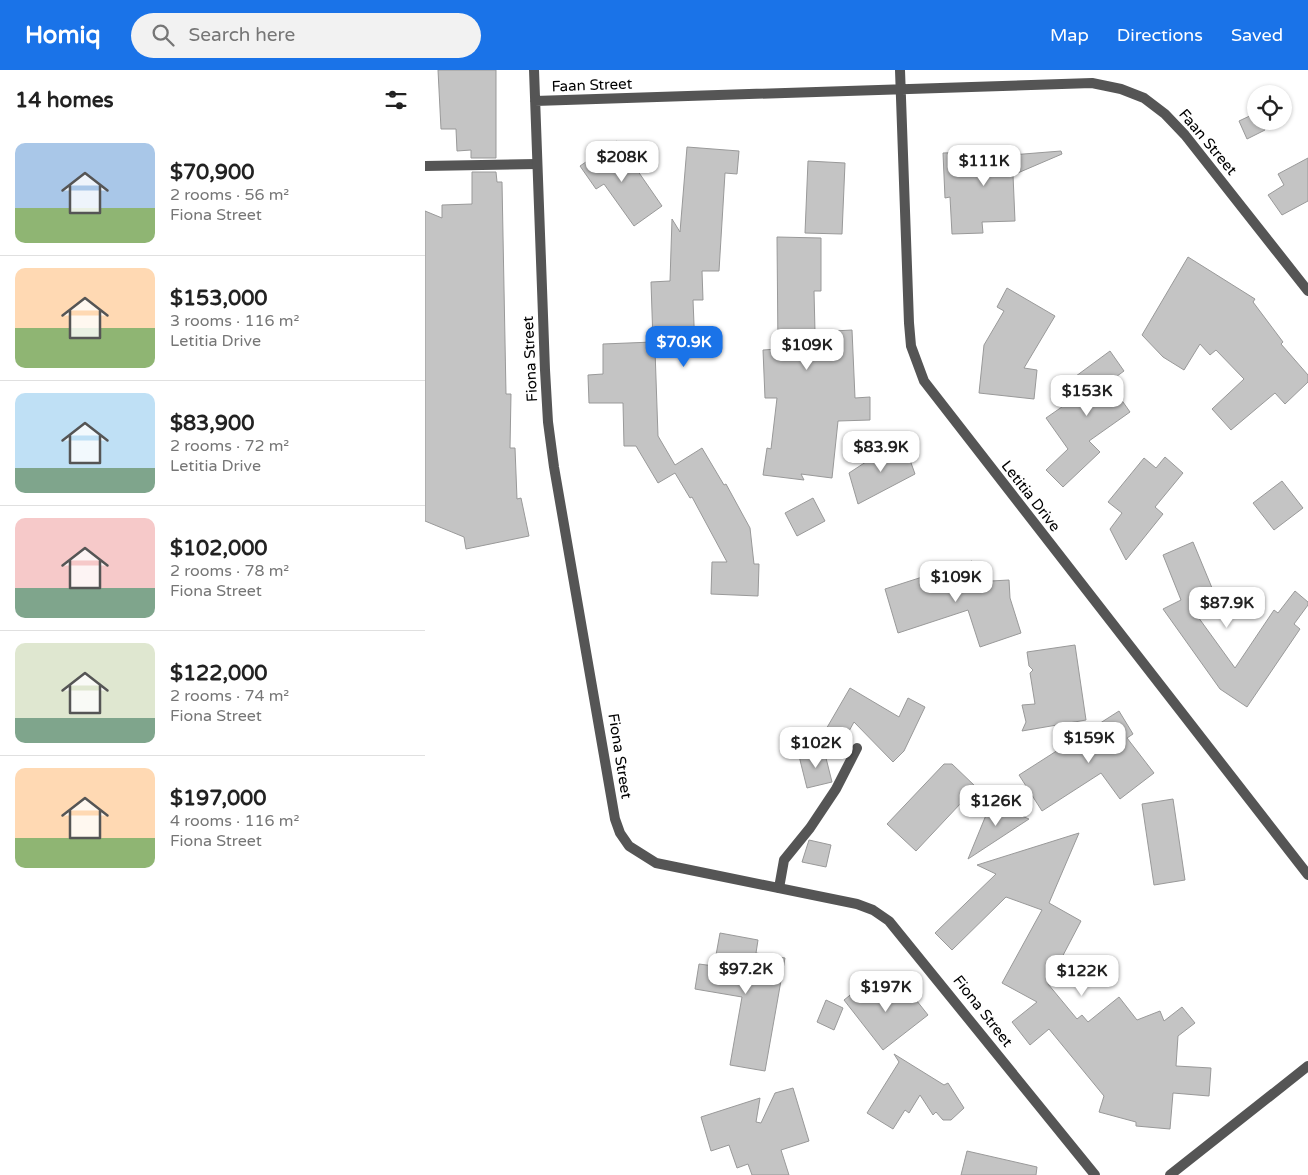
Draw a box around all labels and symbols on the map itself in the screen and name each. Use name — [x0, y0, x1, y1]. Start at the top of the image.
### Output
street label: Faan Street — [551, 75, 633, 95]
street label: Faan Street — [1175, 105, 1241, 179]
pin: $208K — [587, 140, 657, 183]
pin: $111K — [949, 144, 1019, 187]
street label: Fiona Street — [519, 315, 541, 402]
pin: $70.9K — [643, 326, 725, 368]
pin: $109K — [772, 328, 842, 371]
pin: $153K — [1052, 374, 1122, 417]
pin: $83.9K — [840, 430, 922, 473]
street label: Letitia Drive — [998, 457, 1064, 535]
pin: $109K — [921, 560, 991, 603]
pin: $87.9K — [1186, 586, 1268, 629]
street label: Fiona Street — [604, 712, 636, 800]
pin: $159K — [1054, 722, 1124, 764]
pin: $102K — [781, 726, 851, 769]
pin: $126K — [961, 784, 1031, 827]
pin: $97.2K — [705, 952, 787, 995]
pin: $122K — [1047, 954, 1117, 997]
pin: $197K — [851, 970, 921, 1013]
street label: Fiona Street — [949, 972, 1017, 1051]

